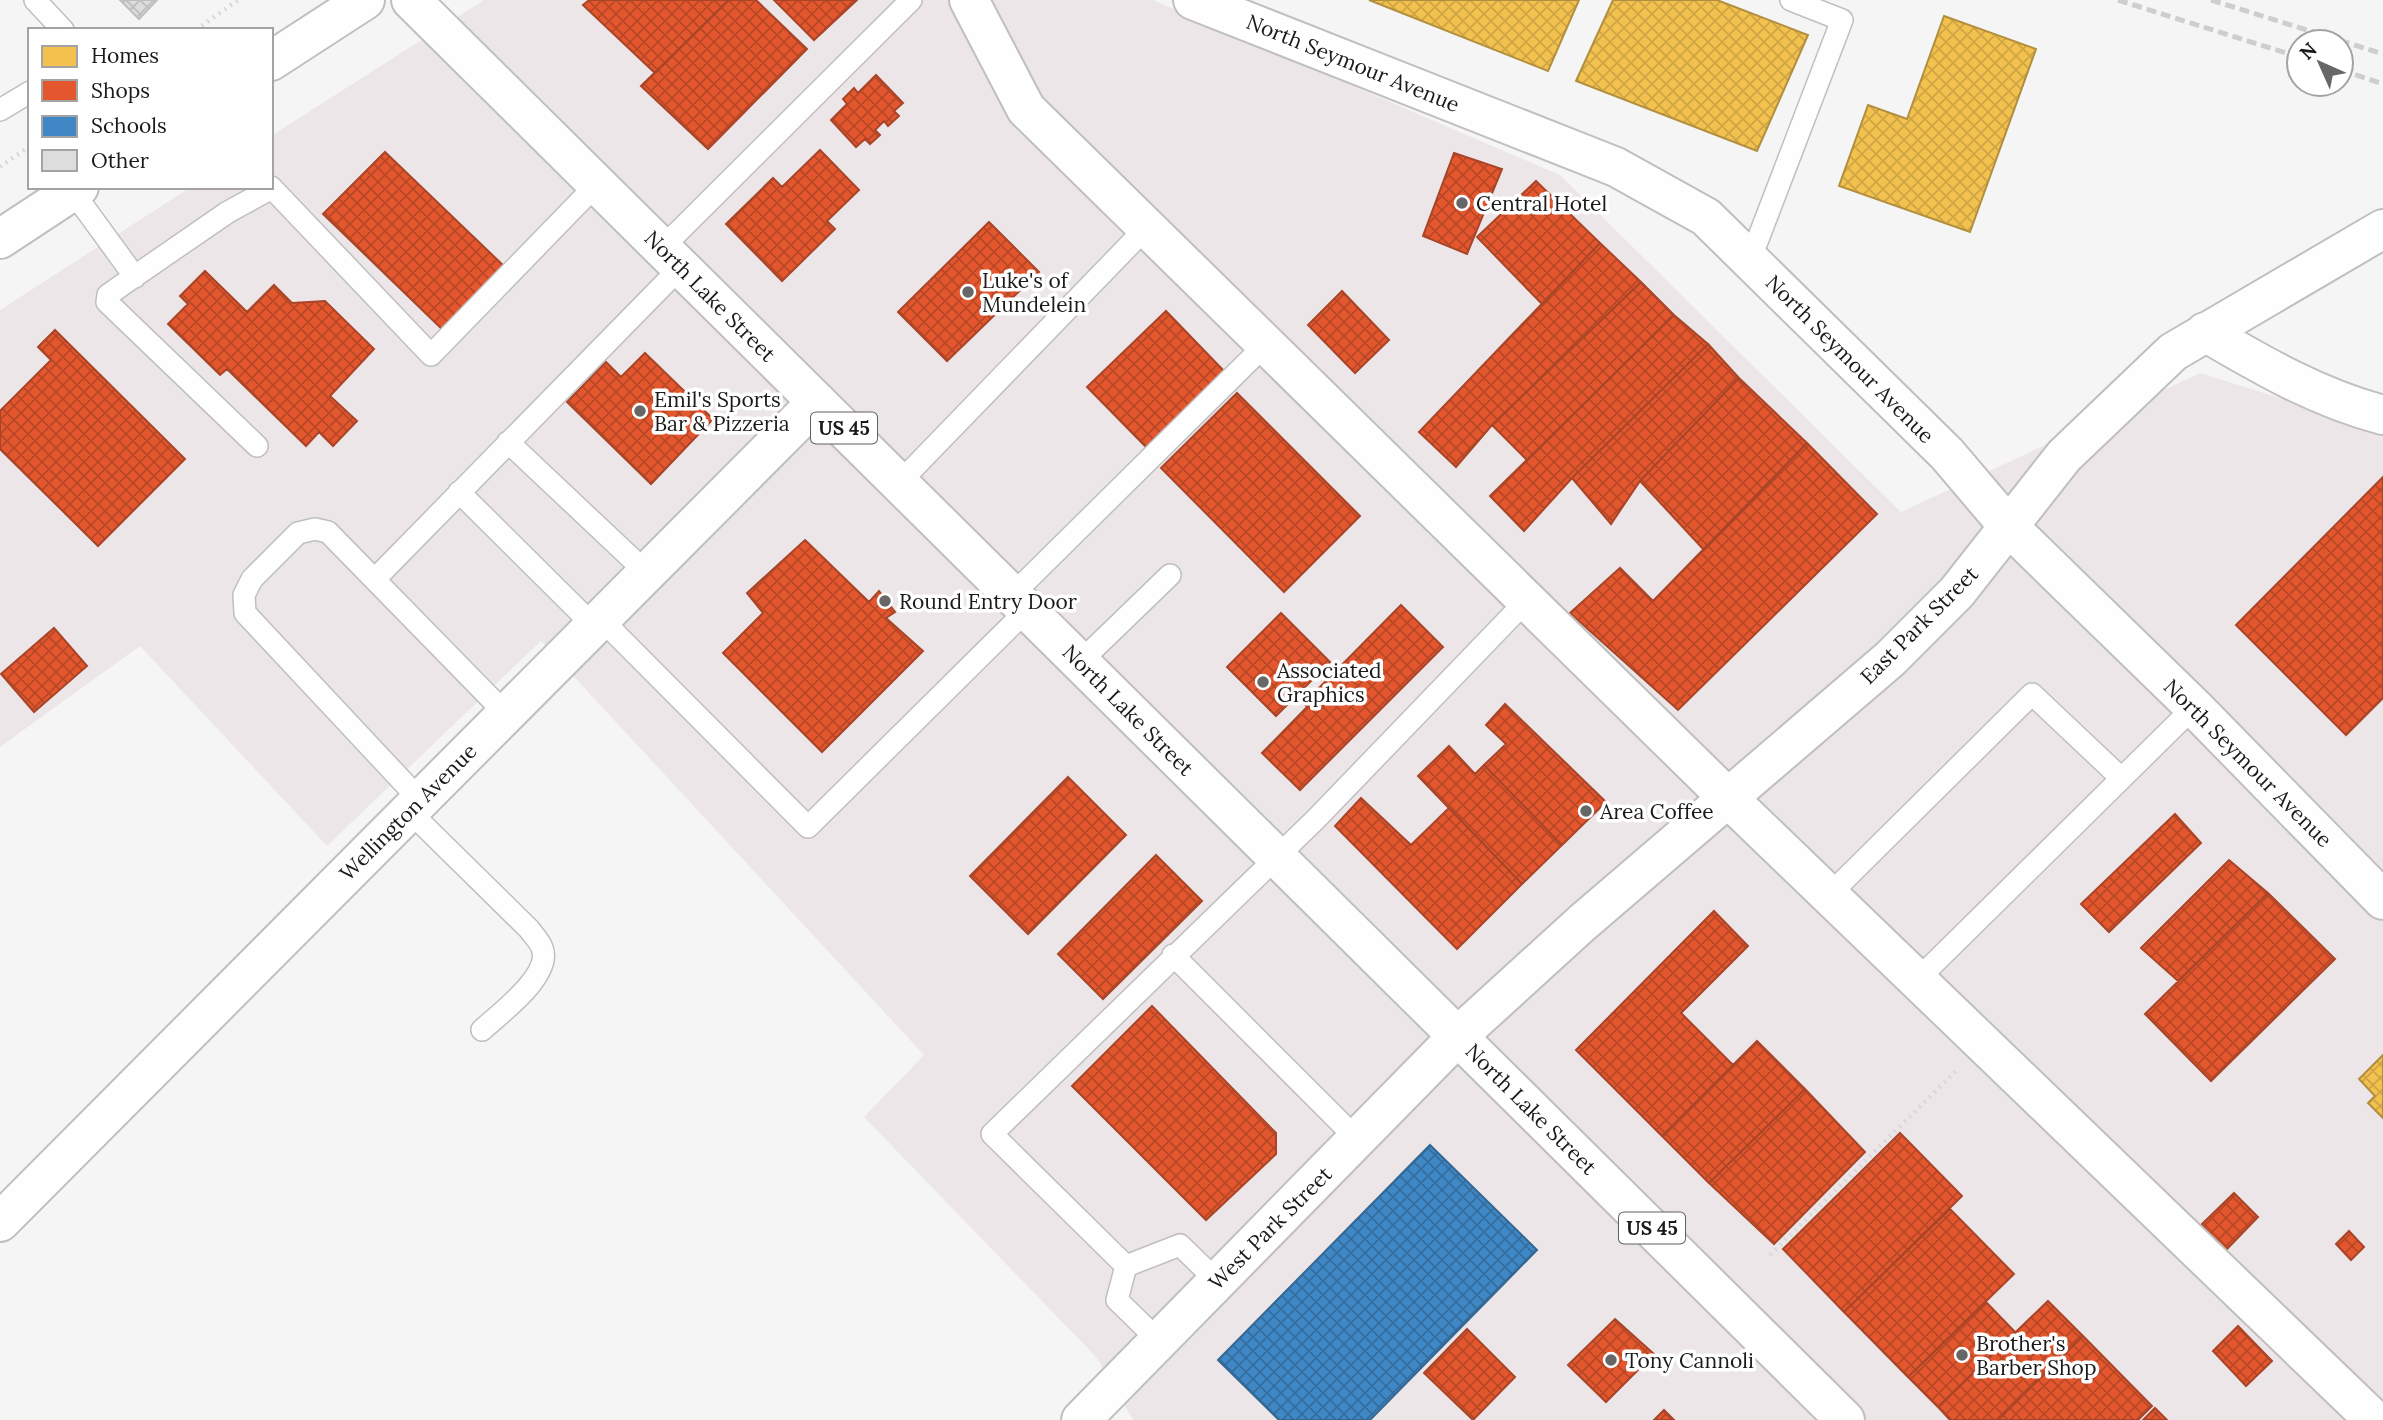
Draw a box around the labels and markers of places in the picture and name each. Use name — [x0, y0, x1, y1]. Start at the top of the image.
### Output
place label: Central Hotel — [1476, 190, 1607, 217]
marker: Central Hotel — [1454, 195, 1470, 211]
place label: Luke's of Mundelein — [982, 267, 1086, 318]
marker: Luke's of Mundelein — [960, 284, 976, 300]
place label: Emil's Sports Bar & Pizzeria — [654, 386, 790, 437]
marker: Emil's Sports Bar & Pizzeria — [632, 403, 648, 419]
place label: Round Entry Door — [899, 588, 1077, 615]
marker: Round Entry Door — [877, 593, 893, 609]
place label: Associated Graphics — [1276, 657, 1382, 708]
marker: Associated Graphics — [1255, 674, 1271, 690]
place label: Area Coffee — [1599, 798, 1714, 825]
marker: Area Coffee — [1578, 803, 1594, 819]
place label: Brother's Barber Shop — [1976, 1330, 2096, 1381]
place label: Tony Cannoli — [1625, 1347, 1754, 1374]
marker: Brother's Barber Shop — [1954, 1347, 1970, 1363]
marker: Tony Cannoli — [1603, 1352, 1619, 1368]

